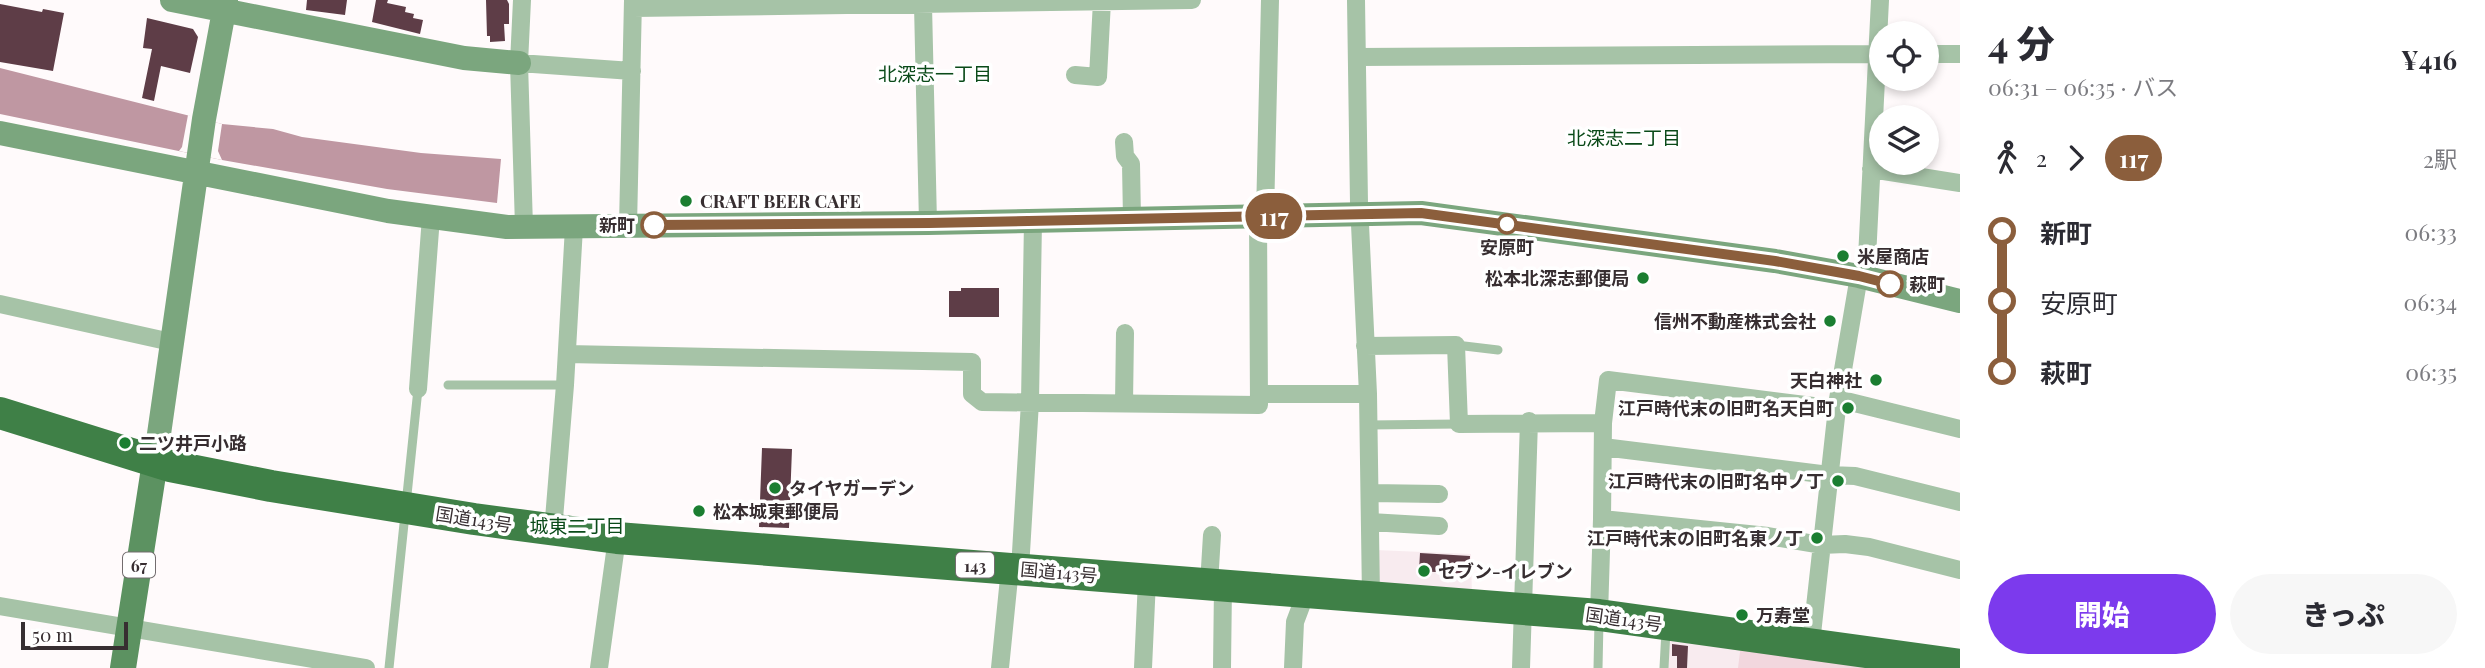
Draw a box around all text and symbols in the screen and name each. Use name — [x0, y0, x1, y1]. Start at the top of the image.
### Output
text: 4 分 — [1988, 17, 2055, 68]
map controls — [1869, 21, 1939, 175]
button: locate — [1869, 21, 1939, 91]
text: ¥416 — [2401, 42, 2457, 77]
district label: 北深志一丁目 — [878, 60, 992, 86]
text: 06:31 – 06:35 · バス — [1988, 71, 2178, 102]
button: layers — [1869, 105, 1939, 175]
district label: 北深志二丁目 — [1567, 124, 1681, 150]
icon: walk — [1988, 139, 2026, 177]
icon: forward — [2057, 139, 2095, 177]
text: 2 — [2036, 142, 2047, 173]
text: 117 — [2119, 142, 2148, 174]
text: 2駅 — [2423, 143, 2457, 174]
place label: CRAFT BEER CAFE — [700, 189, 861, 213]
marker: CRAFT BEER CAFE — [678, 193, 694, 209]
line badge: 117 — [1234, 193, 1314, 239]
text: 117 — [1259, 200, 1289, 232]
marker: 新町 — [641, 212, 667, 238]
place label: 新町 — [599, 213, 635, 237]
marker: 安原町 — [1497, 214, 1517, 234]
text: 新町 — [2040, 215, 2092, 250]
text: 06:33 — [2404, 216, 2457, 247]
place label: 安原町 — [1480, 235, 1534, 259]
place label: 米屋商店 — [1857, 244, 1929, 268]
marker: 米屋商店 — [1835, 248, 1851, 264]
place label: 松本北深志郵便局 — [1485, 266, 1629, 290]
marker: 松本北深志郵便局 — [1635, 270, 1651, 286]
marker: 萩町 — [1877, 271, 1903, 297]
place label: 萩町 — [1909, 272, 1945, 296]
text: 安原町 — [2040, 285, 2118, 320]
text: 06:34 — [2403, 286, 2457, 317]
place label: 信州不動産株式会社 — [1654, 309, 1816, 333]
marker: 信州不動産株式会社 — [1822, 313, 1838, 329]
text: 萩町 — [2040, 355, 2092, 390]
text: 06:35 — [2405, 356, 2457, 387]
place label: 天白神社 — [1790, 368, 1862, 392]
marker: 天白神社 — [1868, 372, 1884, 388]
place label: 江戸時代末の旧町名天白町 — [1618, 396, 1834, 420]
marker: 江戸時代末の旧町名天白町 — [1840, 400, 1856, 416]
place label: 二ツ井戸小路 — [139, 431, 247, 455]
marker: 二ツ井戸小路 — [117, 435, 133, 451]
place label: 江戸時代末の旧町名中ノ丁 — [1608, 469, 1824, 493]
marker: 江戸時代末の旧町名中ノ丁 — [1830, 473, 1846, 489]
place label: タイヤガーデン — [789, 476, 914, 500]
marker: タイヤガーデン — [767, 480, 783, 496]
place label: 松本城東郵便局 — [713, 499, 839, 523]
street label: 国道143号 — [434, 501, 514, 537]
marker: 松本城東郵便局 — [691, 503, 707, 519]
district label: 城東二丁目 — [529, 512, 625, 538]
place label: 江戸時代末の旧町名東ノ丁 — [1587, 526, 1803, 550]
marker: 江戸時代末の旧町名東ノ丁 — [1809, 530, 1825, 546]
road number: 67 — [123, 552, 155, 578]
road number: 143 — [956, 552, 994, 578]
street label: 国道143号 — [1019, 557, 1099, 587]
place label: セブン-イレブン — [1438, 559, 1573, 583]
marker: セブン-イレブン — [1416, 563, 1432, 579]
button: 開始 — [1988, 574, 2216, 654]
button: きっぷ — [2230, 574, 2457, 654]
street label: 国道143号 — [1584, 602, 1664, 636]
place label: 万寿堂 — [1756, 603, 1810, 627]
marker: 万寿堂 — [1734, 607, 1750, 623]
scale bar — [21, 619, 128, 651]
text: 50 m — [32, 621, 73, 647]

